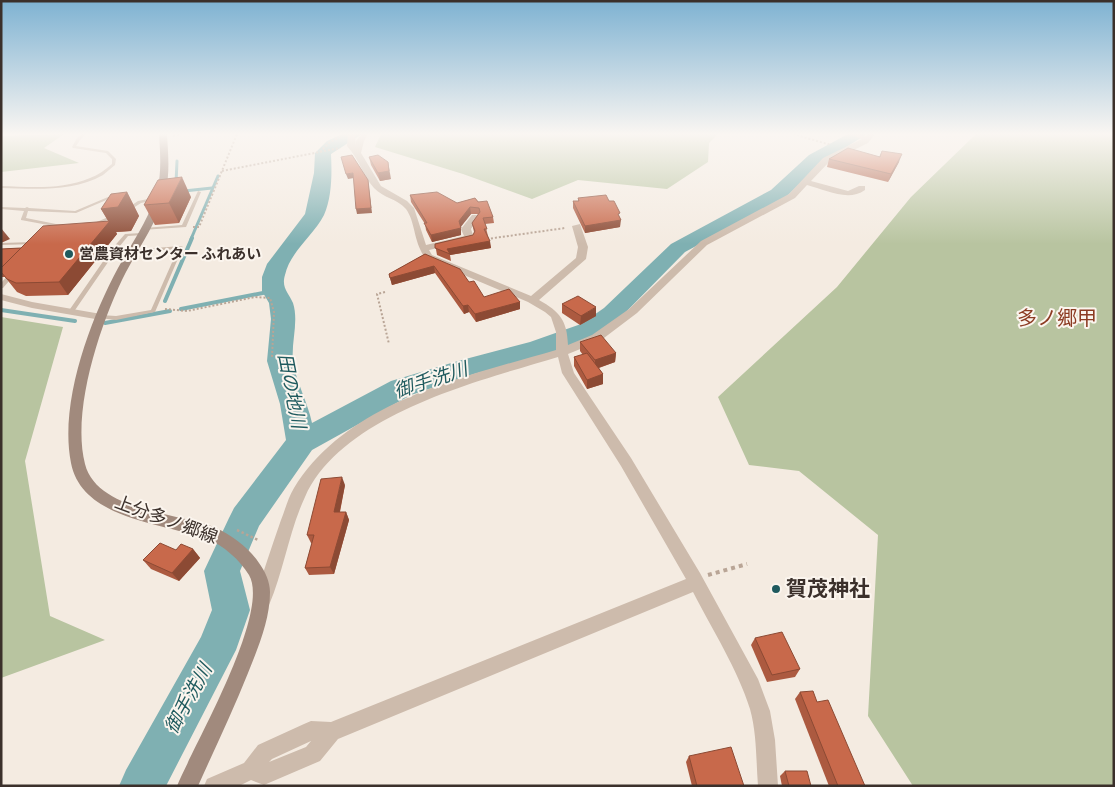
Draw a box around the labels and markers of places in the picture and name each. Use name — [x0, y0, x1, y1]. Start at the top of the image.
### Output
place label: 営農資材センター ふれあい — [79, 245, 261, 264]
marker: 営農資材センター ふれあい — [63, 248, 75, 260]
place label: 賀茂神社 — [786, 577, 870, 602]
marker: 賀茂神社 — [770, 583, 782, 595]

